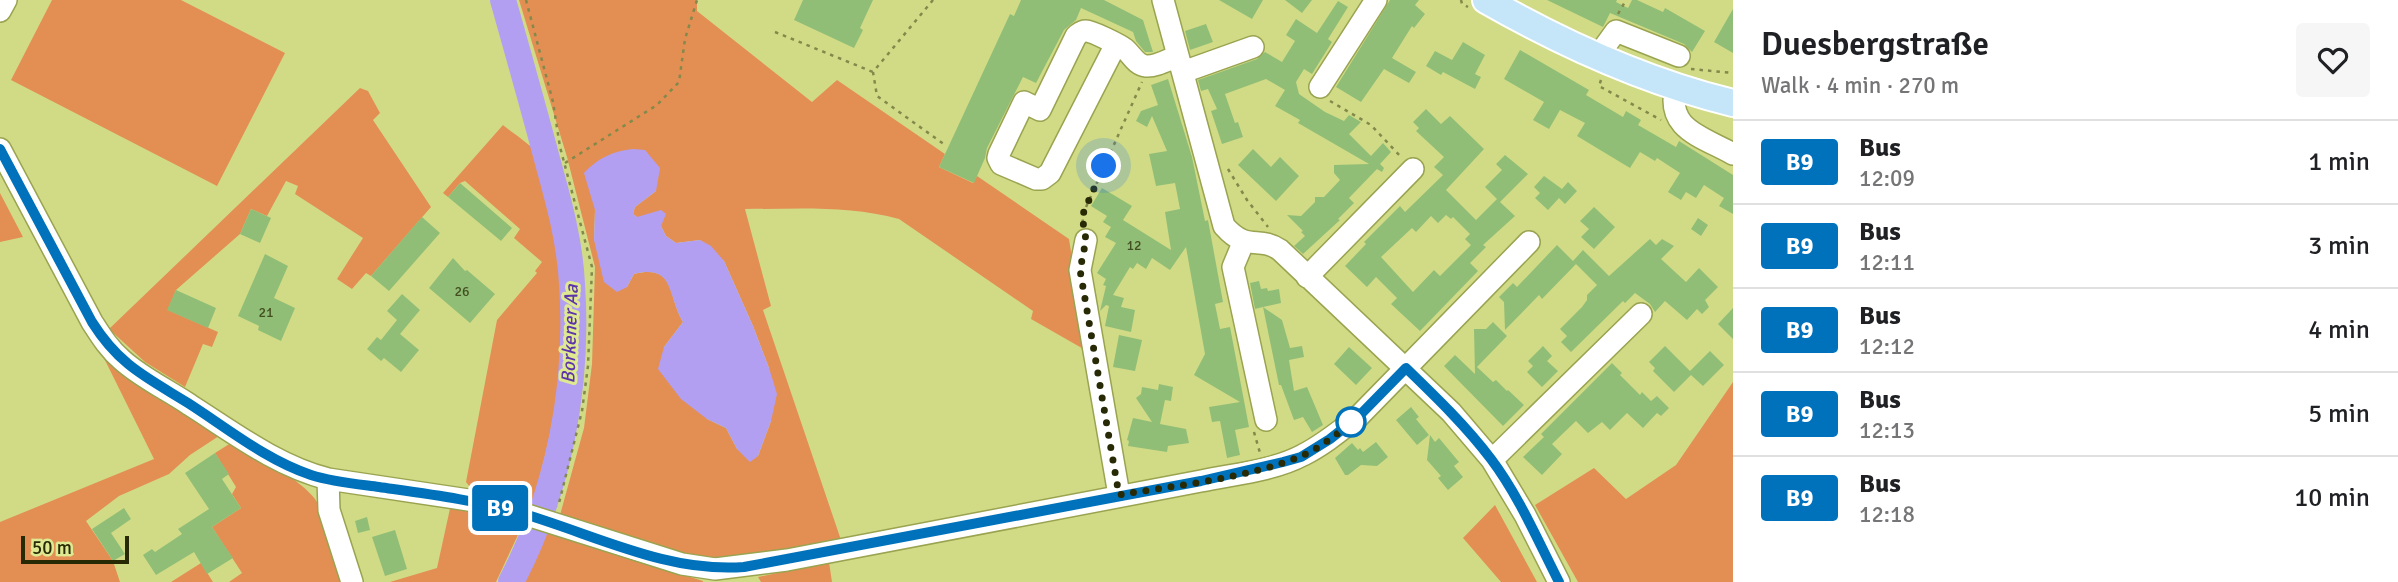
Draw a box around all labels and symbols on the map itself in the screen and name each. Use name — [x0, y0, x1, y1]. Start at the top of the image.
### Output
your location — [1086, 148, 1121, 183]
house number: 12 — [1126, 237, 1142, 254]
house number: 26 — [454, 283, 470, 300]
water label: Borkener Aa — [556, 283, 584, 384]
house number: 21 — [258, 304, 274, 321]
unlabelled marker — [1336, 407, 1366, 437]
line badge: B9 — [468, 485, 532, 531]
scale bar — [21, 533, 130, 565]

